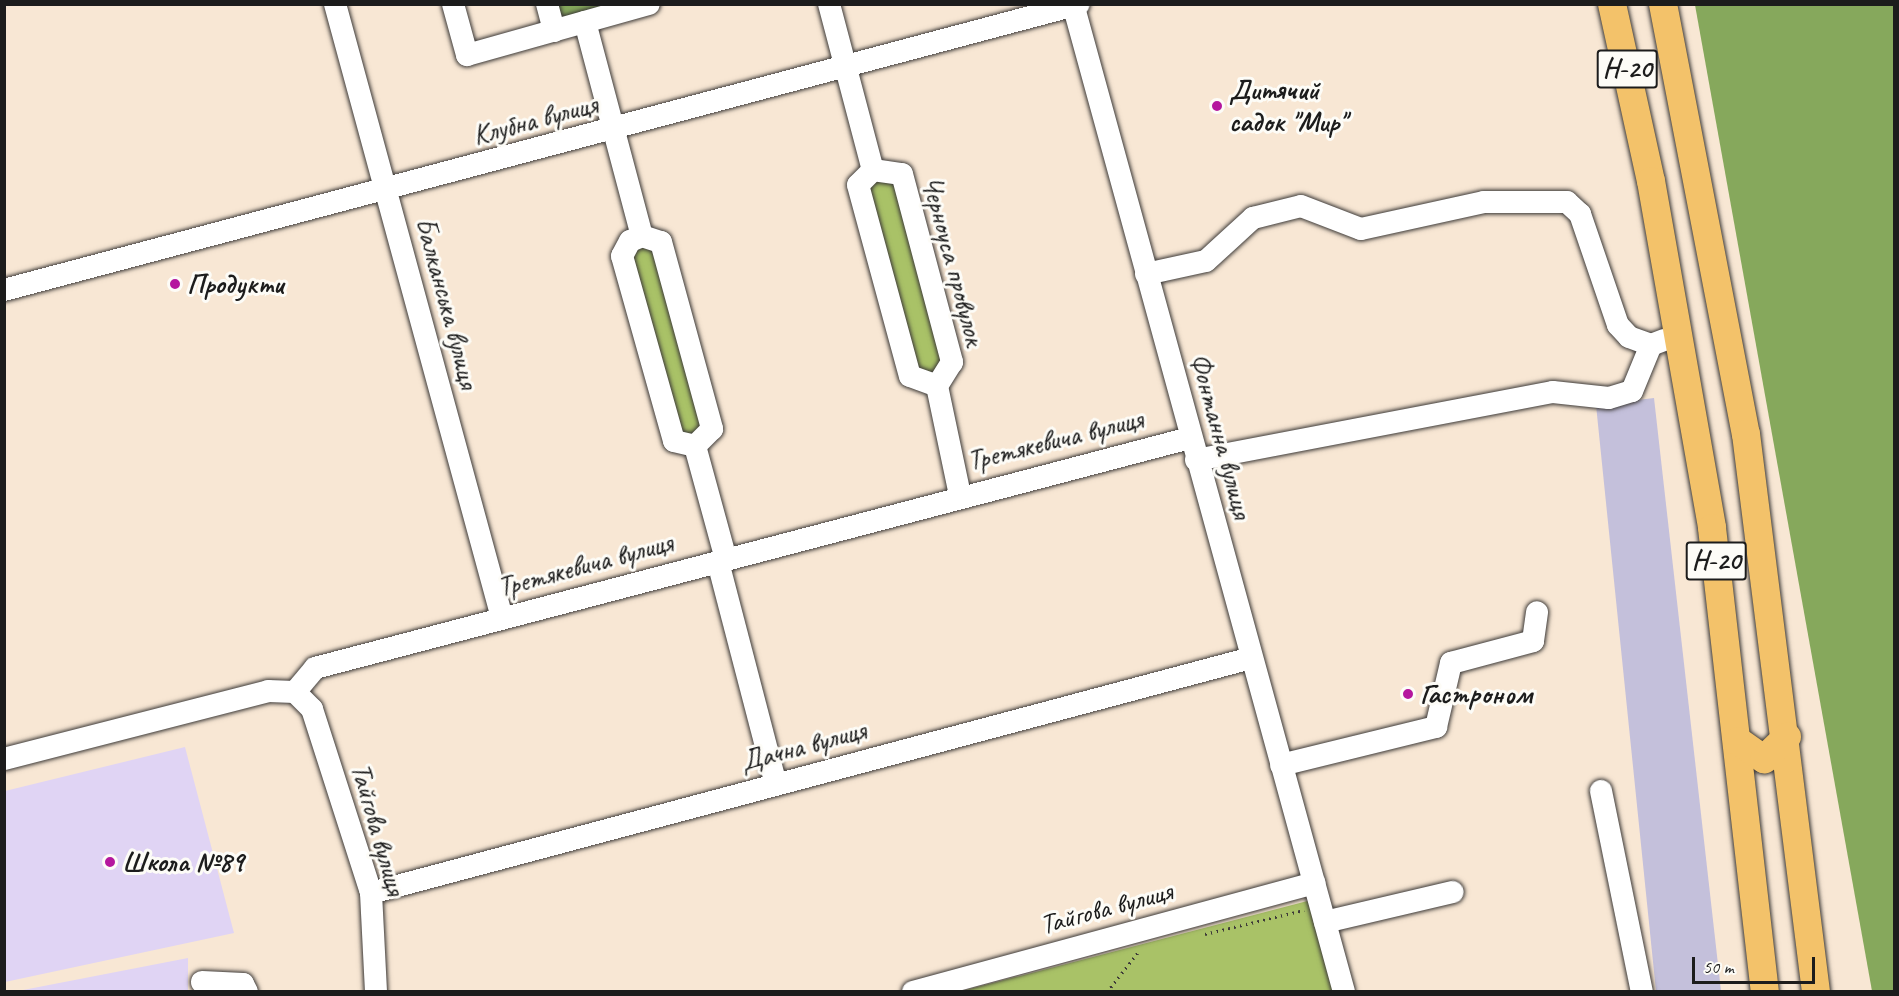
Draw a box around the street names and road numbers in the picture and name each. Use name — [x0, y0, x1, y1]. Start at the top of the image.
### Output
road number: Н-20 — [1596, 45, 1658, 93]
street label: Клубна вулиця — [468, 87, 602, 153]
street label: Черноуса провулок — [914, 173, 992, 349]
street label: Балканська вулиця — [408, 214, 486, 392]
street label: Фонтанна вулиця — [1183, 350, 1259, 522]
street label: Третякевича вулиця — [963, 402, 1147, 478]
street label: Третякевича вулиця — [493, 525, 677, 605]
road number: Н-20 — [1684, 537, 1748, 585]
street label: Дачна вулиця — [736, 713, 870, 779]
street label: Тайгова вулиця — [343, 759, 413, 899]
street label: Тайгова вулиця — [1036, 874, 1176, 942]

